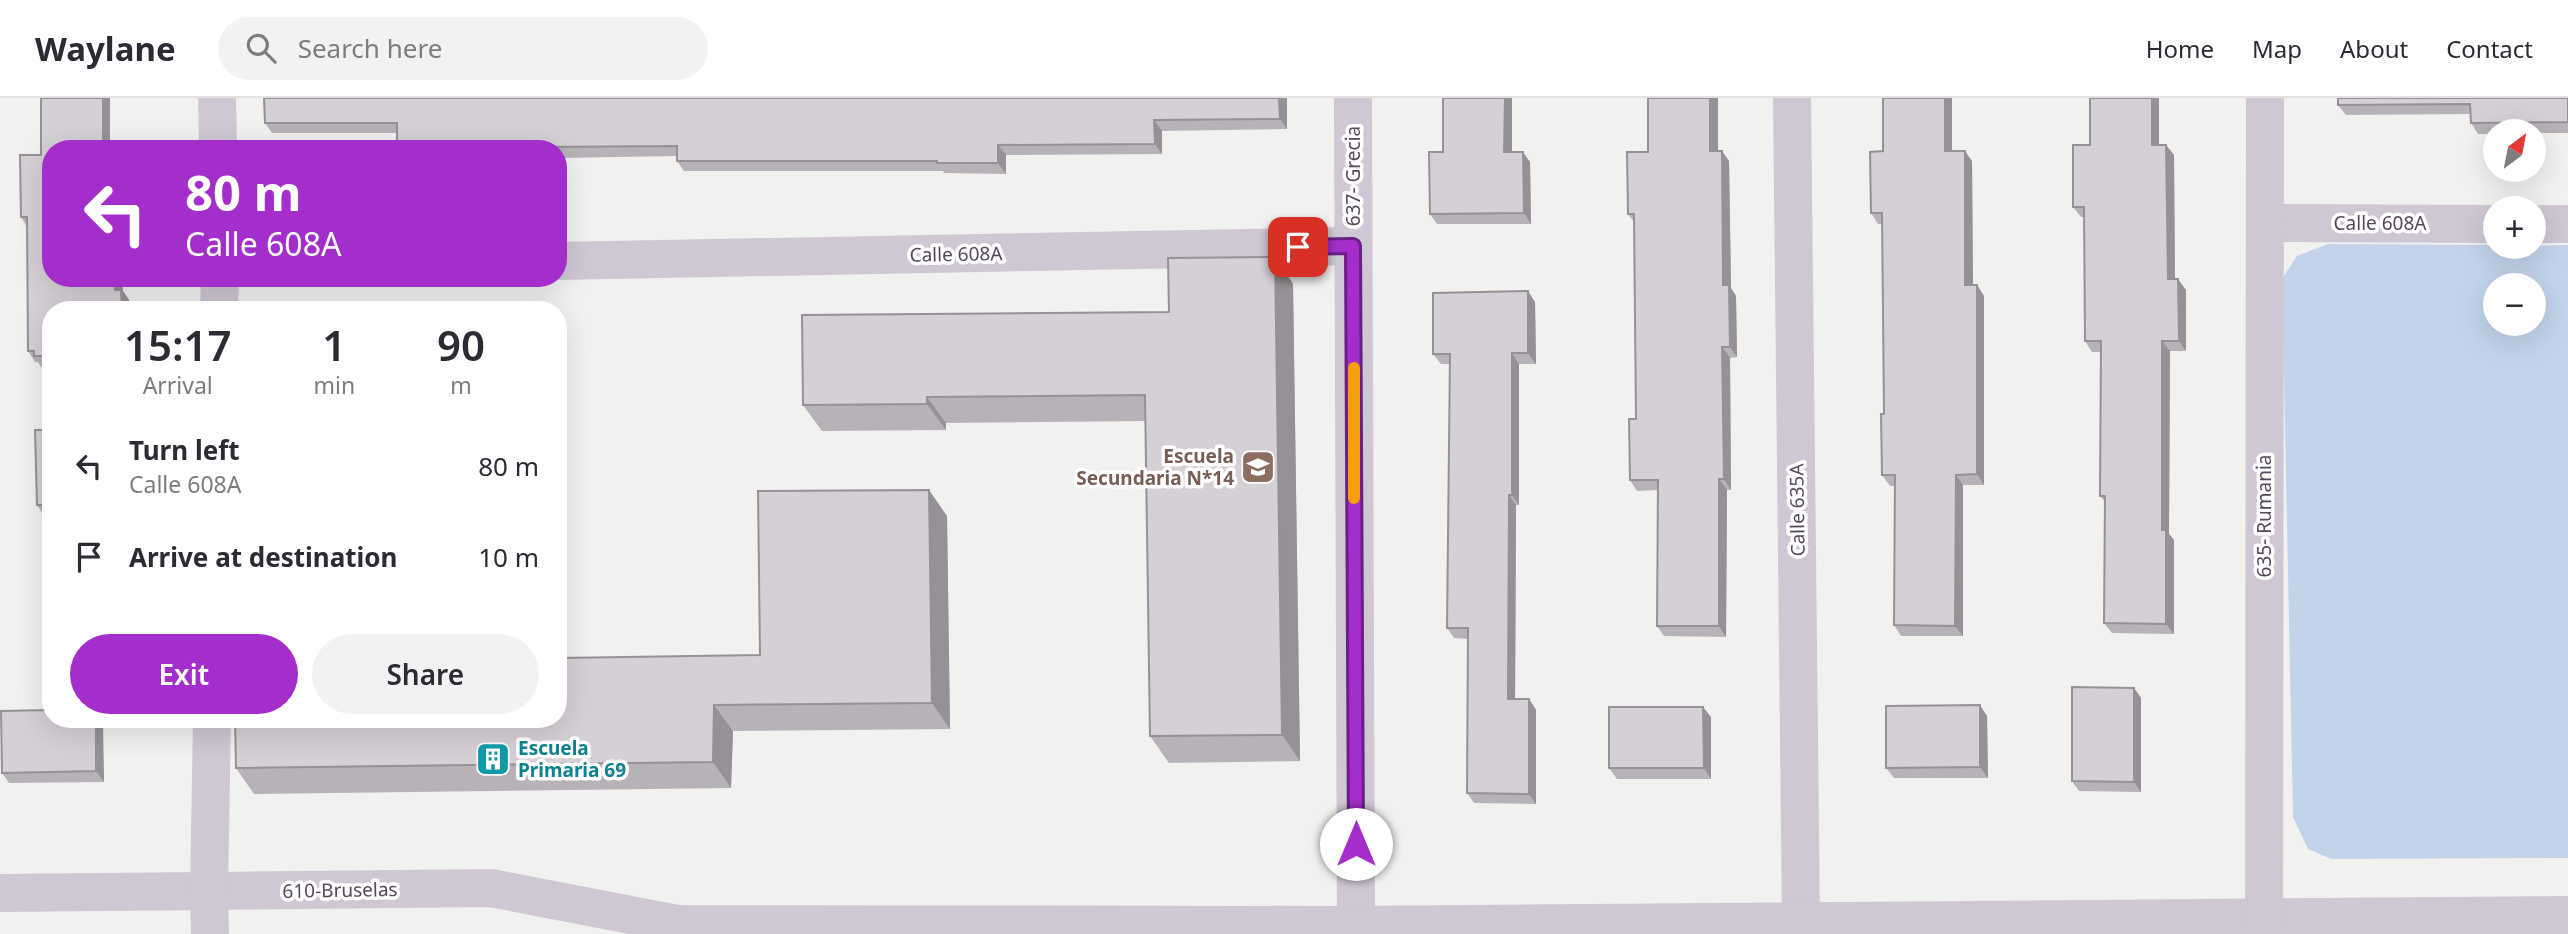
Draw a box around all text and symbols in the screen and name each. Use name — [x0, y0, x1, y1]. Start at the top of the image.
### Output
search box — [218, 17, 708, 80]
text: Waylane — [35, 26, 176, 71]
icon: search — [242, 29, 280, 67]
text: Search here — [298, 30, 442, 66]
text: Home — [2146, 32, 2214, 65]
text: Map — [2252, 32, 2302, 65]
text: About — [2340, 32, 2408, 65]
text: Contact — [2446, 32, 2533, 65]
north arrow — [2483, 119, 2546, 182]
map controls — [2483, 119, 2546, 336]
street label: 637- Grecia — [1340, 126, 1366, 226]
text: 80 m — [185, 159, 302, 225]
icon: left — [70, 168, 161, 259]
button: + — [2483, 196, 2546, 259]
street label: Calle 608A — [2334, 210, 2427, 236]
pin — [1268, 217, 1328, 277]
text: Calle 608A — [185, 222, 341, 265]
icon: arrive — [1279, 228, 1317, 266]
street label: Calle 608A — [909, 240, 1004, 268]
button: − — [2483, 273, 2546, 336]
text: 15:17 — [124, 316, 232, 373]
text: 1 — [322, 316, 346, 373]
text: 90 — [437, 316, 485, 373]
text: Arrival — [143, 369, 213, 401]
text: min — [313, 369, 355, 401]
text: m — [450, 369, 472, 401]
text: Turn left — [129, 432, 240, 468]
place label: Escuela Secundaria N*14 — [1076, 443, 1234, 491]
icon: left — [70, 447, 108, 485]
text: 80 m — [478, 448, 539, 484]
school or university icon: Escuela Secundaria N*14 — [1239, 448, 1277, 486]
street label: 635- Rumania — [2251, 455, 2277, 577]
street label: Calle 635A — [1783, 462, 1811, 557]
text: Calle 608A — [129, 468, 241, 500]
icon: arrive — [70, 538, 108, 576]
text: Arrive at destination — [129, 539, 398, 575]
text: 10 m — [478, 539, 539, 575]
button: Exit — [70, 634, 298, 714]
button: Share — [312, 634, 539, 714]
place label: Escuela Primaria 69 — [518, 735, 626, 783]
building icon: Escuela Primaria 69 — [474, 740, 512, 778]
position arrow — [1319, 807, 1393, 881]
street label: 610-Bruselas — [282, 876, 398, 904]

